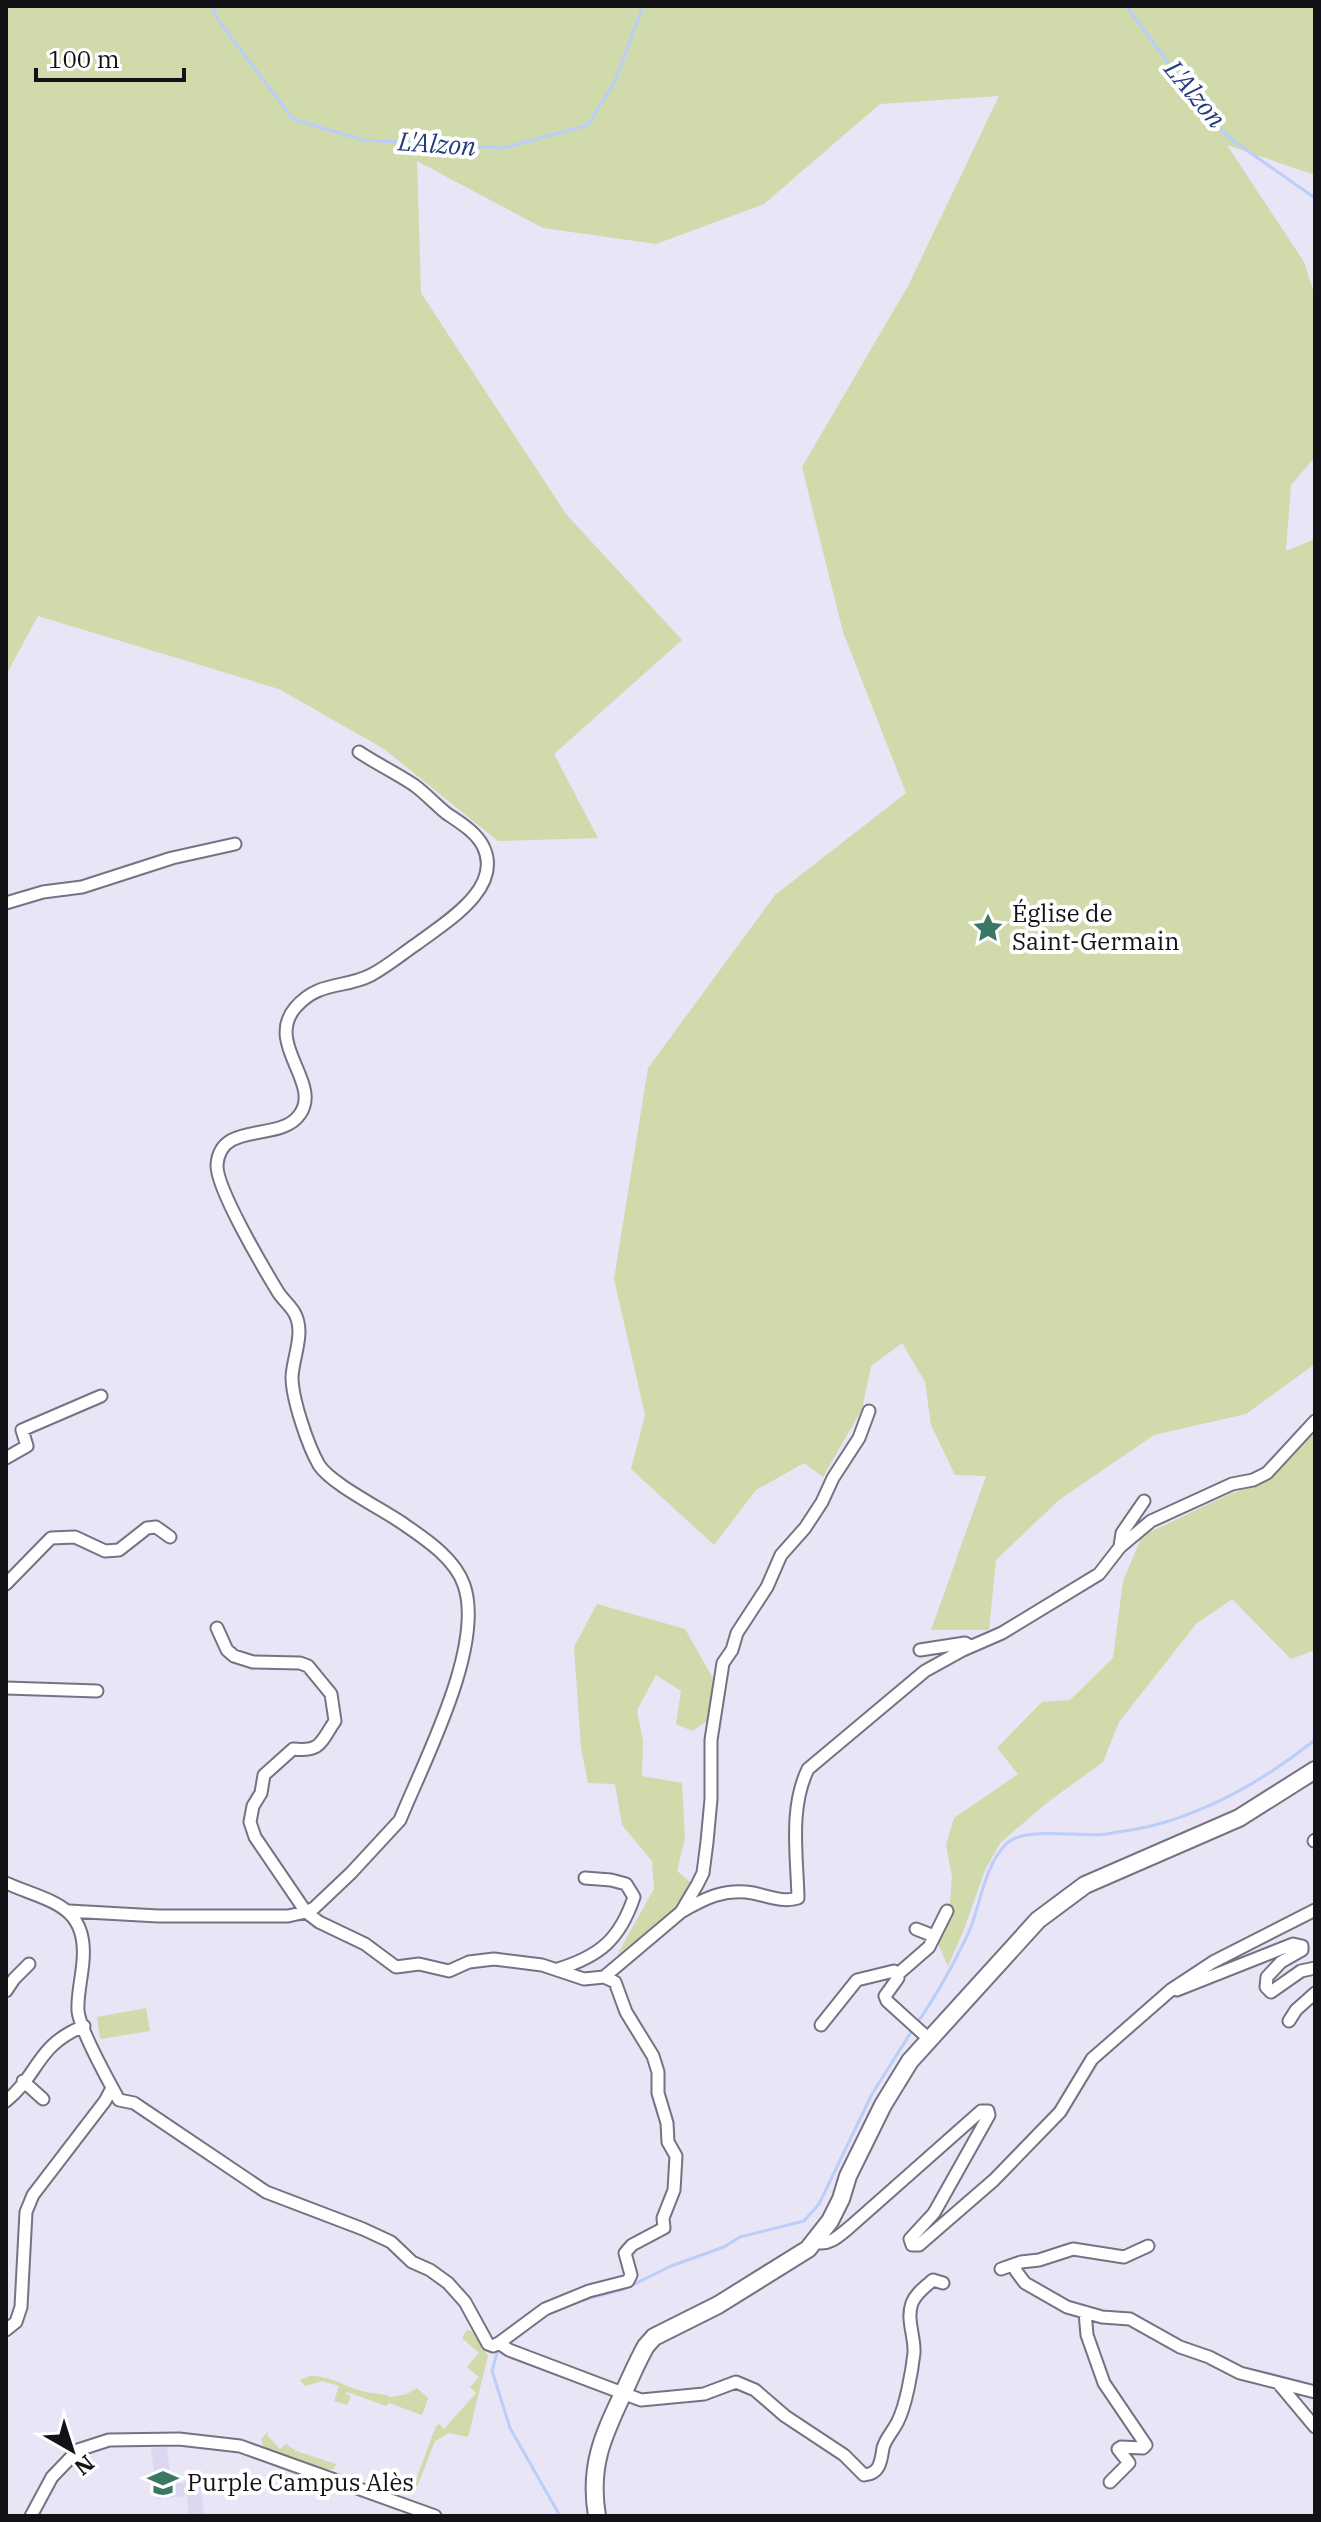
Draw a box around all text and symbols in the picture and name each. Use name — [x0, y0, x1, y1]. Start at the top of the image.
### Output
scale bar — [36, 32, 184, 82]
text: 100 m — [48, 43, 120, 75]
water label: L'Alzon — [1157, 52, 1234, 134]
water label: L'Alzon — [396, 123, 477, 163]
place label: Église de Saint-Germain — [1012, 897, 1180, 957]
place icon: Église de Saint-Germain — [971, 911, 1005, 945]
north arrow — [32, 2410, 112, 2490]
text: N — [69, 2449, 101, 2483]
school or university icon: Purple Campus Alès — [146, 2466, 180, 2500]
place label: Purple Campus Alès — [187, 2466, 414, 2498]

